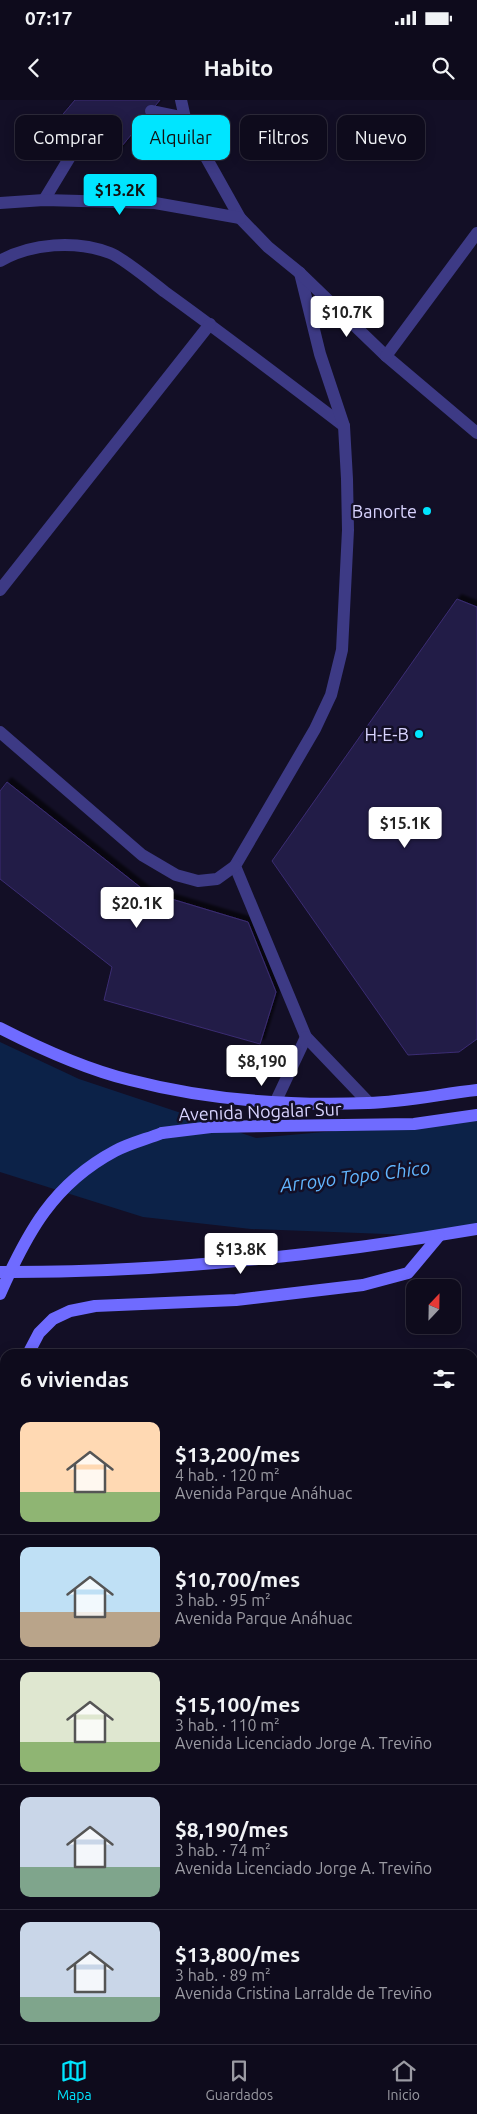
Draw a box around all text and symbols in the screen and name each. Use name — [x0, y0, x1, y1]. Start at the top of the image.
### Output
text: 07:17 — [25, 7, 73, 29]
icon: back — [20, 54, 48, 82]
icon: search — [429, 54, 457, 82]
text: Habito — [204, 55, 273, 80]
chip: Comprar — [15, 115, 122, 160]
chip: Alquilar — [132, 115, 230, 160]
chip: Filtros — [240, 115, 327, 160]
chip: Nuevo — [337, 115, 425, 160]
pin: $13.2K — [79, 174, 161, 216]
text: $13.2K — [95, 181, 145, 199]
pin: $10.7K — [306, 296, 388, 338]
text: $10.7K — [322, 303, 372, 321]
place label: Banorte — [352, 501, 417, 521]
marker: Banorte — [421, 505, 433, 517]
place label: H-E-B — [365, 724, 409, 744]
marker: H-E-B — [413, 728, 425, 740]
pin: $15.1K — [364, 806, 446, 849]
text: $15.1K — [380, 814, 430, 832]
pin: $20.1K — [96, 886, 178, 929]
text: $20.1K — [112, 894, 162, 912]
pin: $8,190 — [221, 1044, 303, 1087]
text: $8,190 — [237, 1052, 287, 1070]
street label: Avenida Nogalar Sur — [178, 1098, 342, 1124]
water label: Arroyo Topo Chico — [278, 1156, 431, 1196]
pin: $13.8K — [200, 1232, 282, 1275]
text: $13.8K — [216, 1240, 266, 1258]
north arrow — [406, 1279, 461, 1334]
map controls — [406, 1279, 461, 1334]
icon: filters — [430, 1365, 458, 1393]
text: 6 viviendas — [20, 1367, 129, 1391]
icon: home — [60, 1442, 120, 1502]
text: $13,200/mes — [175, 1442, 300, 1466]
text: 4 hab. · 120 m² — [175, 1466, 280, 1484]
text: Avenida Parque Anáhuac — [175, 1484, 352, 1502]
icon: home — [60, 1567, 120, 1627]
text: $10,700/mes — [175, 1567, 300, 1591]
text: 3 hab. · 95 m² — [175, 1591, 271, 1609]
text: Avenida Parque Anáhuac — [175, 1609, 352, 1627]
icon: home — [60, 1692, 120, 1752]
text: $15,100/mes — [175, 1692, 300, 1716]
text: 3 hab. · 110 m² — [175, 1716, 280, 1734]
text: Avenida Licenciado Jorge A. Treviño — [175, 1734, 432, 1752]
icon: home — [60, 1817, 120, 1877]
text: $8,190/mes — [175, 1817, 288, 1841]
text: 3 hab. · 74 m² — [175, 1841, 271, 1859]
text: Avenida Licenciado Jorge A. Treviño — [175, 1859, 432, 1877]
icon: home — [60, 1942, 120, 2002]
text: $13,800/mes — [175, 1942, 300, 1966]
text: 3 hab. · 89 m² — [175, 1966, 271, 1984]
text: Avenida Cristina Larralde de Treviño — [175, 1984, 432, 2002]
tab: Mapa — [57, 2057, 92, 2103]
tab: Guardados — [206, 2057, 273, 2103]
tab: Inicio — [387, 2057, 420, 2103]

